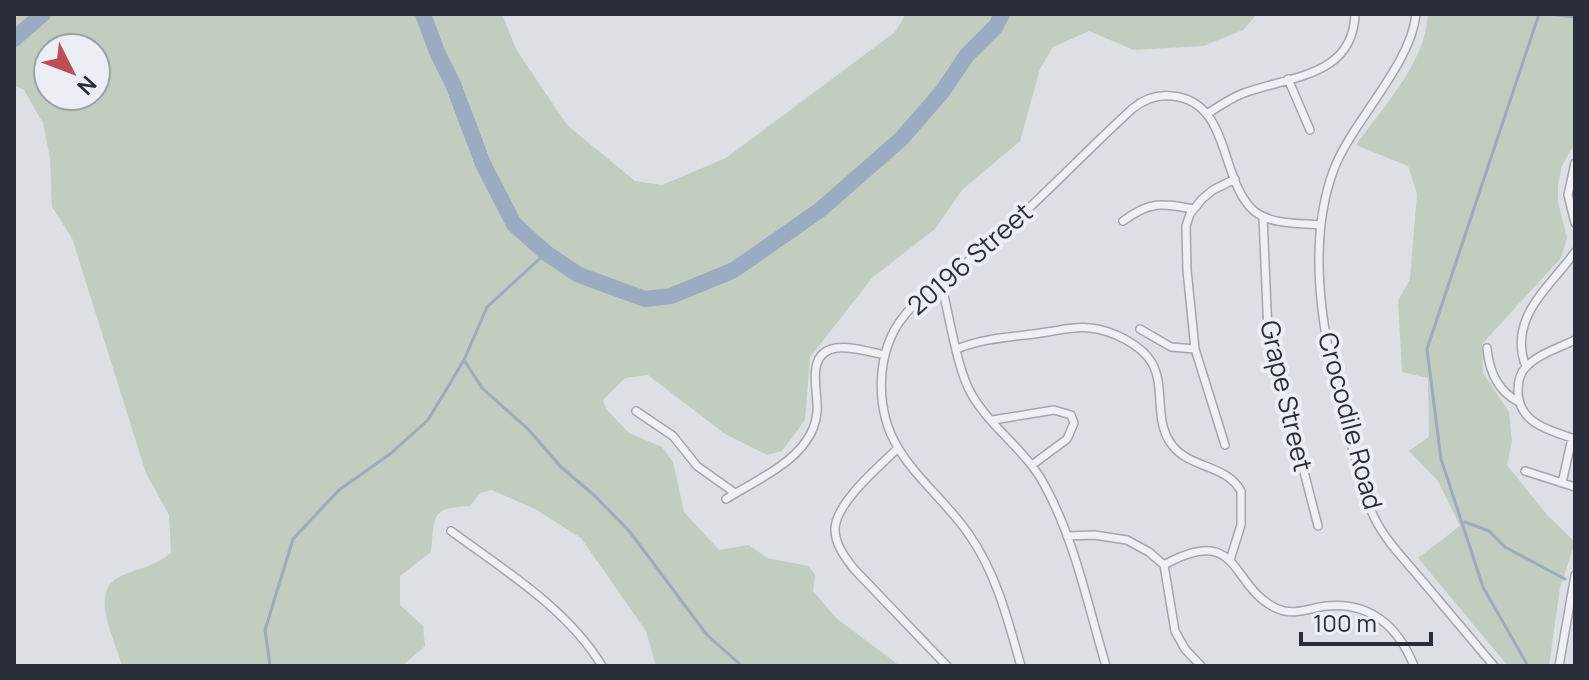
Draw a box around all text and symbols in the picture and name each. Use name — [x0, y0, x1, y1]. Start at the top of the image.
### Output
north arrow — [32, 32, 112, 112]
text: N — [70, 69, 103, 101]
street label: 20196 Street — [899, 194, 1040, 323]
street label: Grape Street — [1252, 317, 1322, 475]
street label: Crocodile Road — [1310, 328, 1392, 513]
scale bar — [1301, 596, 1431, 646]
text: 100 m — [1313, 606, 1377, 639]

